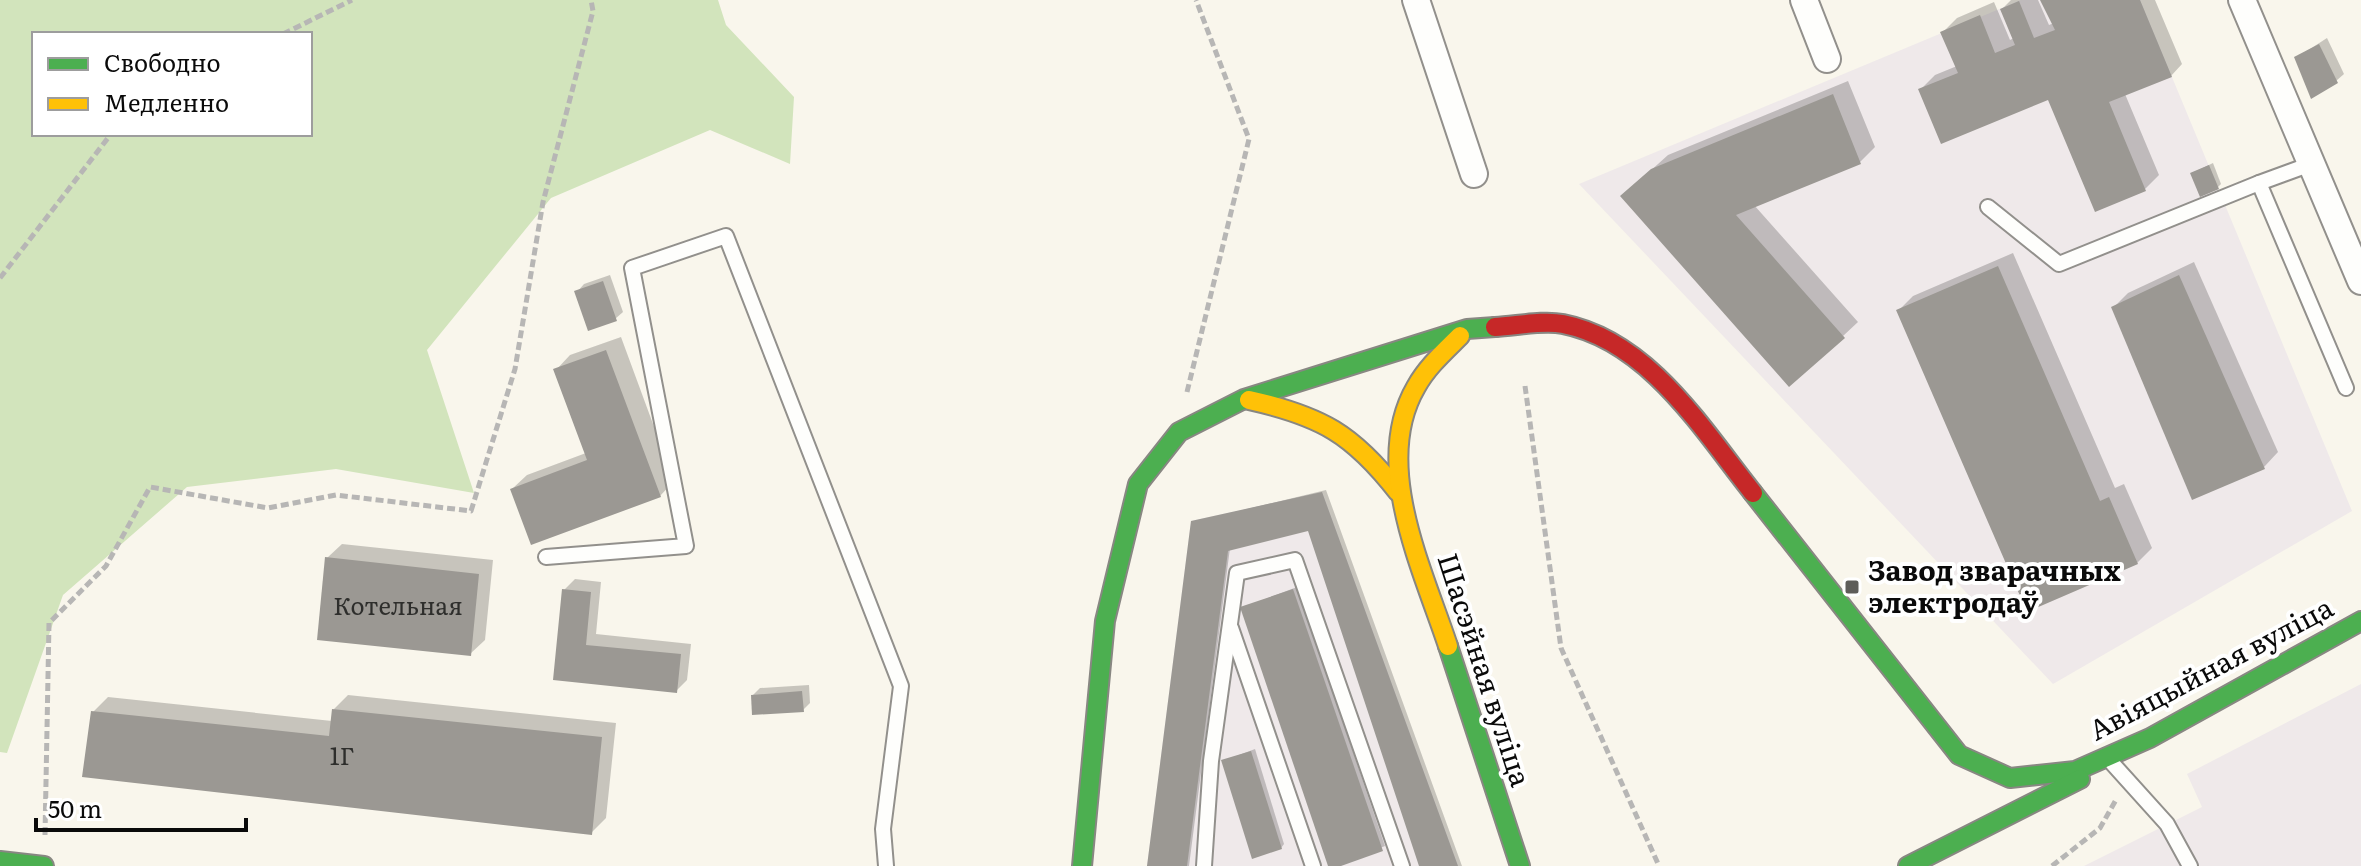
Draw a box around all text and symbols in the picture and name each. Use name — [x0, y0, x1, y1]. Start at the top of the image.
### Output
legend — [32, 32, 312, 136]
text: Свободно — [104, 44, 221, 79]
text: Медленно — [104, 84, 229, 119]
street label: Шасэйная вуліца — [1428, 547, 1543, 791]
place label: Завод зварачных электродаў — [1868, 548, 2121, 622]
marker: Завод зварачных электродаў — [1843, 578, 1861, 596]
street label: Авіяцыйная вуліца — [2080, 585, 2340, 749]
house number: Котельная — [333, 587, 463, 622]
house number: 1Г — [330, 737, 354, 772]
scale bar — [36, 782, 246, 832]
text: 50 m — [48, 790, 102, 825]

